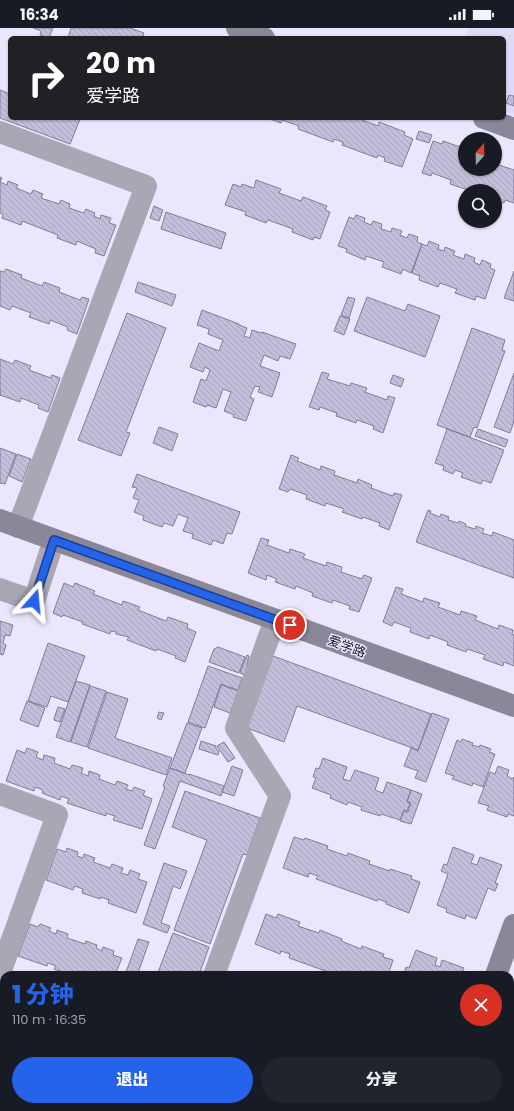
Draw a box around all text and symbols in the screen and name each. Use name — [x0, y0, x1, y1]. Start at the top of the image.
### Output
text: 16:34 — [20, 4, 59, 25]
text: 20 m — [86, 44, 156, 83]
icon: right — [20, 52, 72, 104]
text: 爱学路 — [86, 83, 140, 108]
north arrow — [458, 132, 502, 176]
map controls — [458, 132, 502, 228]
button: search — [458, 184, 502, 228]
position arrow — [13, 580, 55, 622]
pin — [273, 608, 307, 642]
icon: arrive — [279, 614, 301, 636]
street label: 爱学路 — [325, 631, 368, 662]
text: 1 分钟 — [12, 978, 74, 1011]
button: close — [460, 984, 502, 1026]
text: 110 m · 16:35 — [12, 1010, 86, 1029]
button: 退出 — [12, 1057, 253, 1103]
button: 分享 — [261, 1057, 502, 1103]

